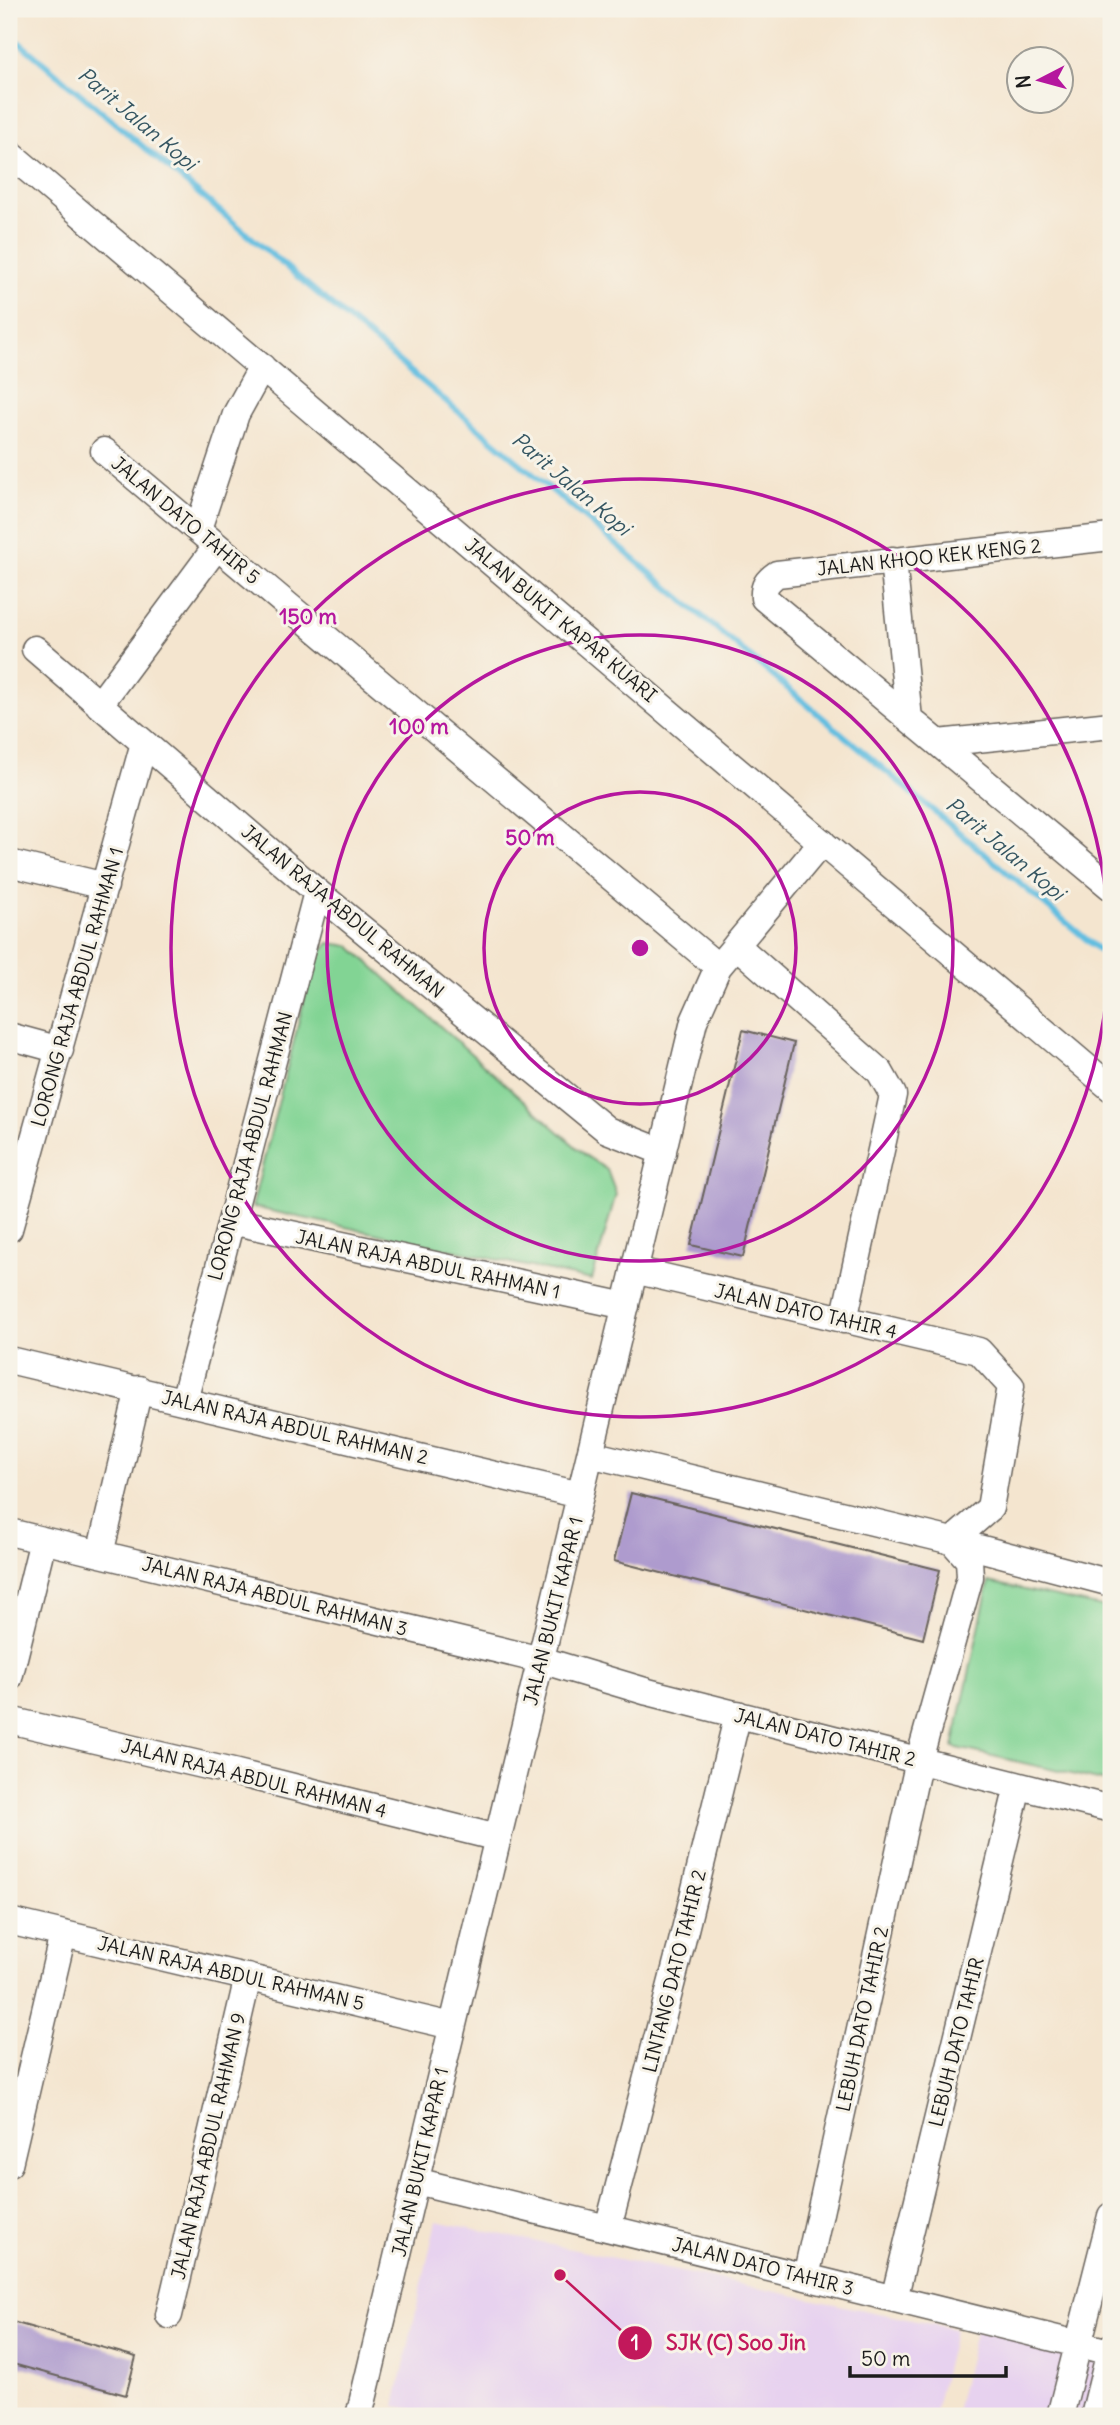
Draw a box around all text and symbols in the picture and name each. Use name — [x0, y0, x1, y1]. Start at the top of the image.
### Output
north arrow — [1004, 46, 1074, 116]
water label: Parit Jalan Kopi — [72, 61, 204, 178]
text: N — [1010, 74, 1036, 90]
water label: Parit Jalan Kopi — [506, 426, 638, 543]
street label: JALAN DATO TAHIR 5 — [107, 451, 265, 589]
street label: JALAN BUKIT KAPAR KUARI — [460, 533, 662, 707]
street label: JALAN KHOO KEK KENG 2 — [816, 533, 1042, 581]
text: 150 m — [279, 603, 337, 630]
text: 100 m — [389, 713, 449, 740]
water label: Parit Jalan Kopi — [940, 791, 1072, 908]
street label: JALAN RAJA ABDUL RAHMAN — [237, 819, 449, 1003]
text: 50 m — [505, 824, 555, 851]
street label: LORONG RAJA ABDUL RAHMAN 1 — [26, 845, 128, 1129]
centre of rings — [628, 936, 652, 960]
street label: LORONG RAJA ABDUL RAHMAN — [202, 1009, 298, 1283]
street label: JALAN RAJA ABDUL RAHMAN 1 — [294, 1224, 562, 1304]
street label: JALAN DATO TAHIR 4 — [712, 1278, 900, 1344]
street label: JALAN RAJA ABDUL RAHMAN 2 — [160, 1385, 430, 1469]
street label: JALAN BUKIT KAPAR 1 — [518, 1514, 588, 1708]
street label: JALAN RAJA ABDUL RAHMAN 3 — [140, 1551, 410, 1641]
street label: JALAN DATO TAHIR 2 — [732, 1703, 918, 1771]
street label: JALAN RAJA ABDUL RAHMAN 4 — [119, 1733, 389, 1823]
street label: LINTANG DATO TAHIR 2 — [637, 1867, 711, 2075]
street label: LEBUH DATO TAHIR 2 — [831, 1924, 893, 2114]
street label: JALAN RAJA ABDUL RAHMAN 5 — [95, 1931, 367, 2015]
street label: LEBUH DATO TAHIR — [923, 1955, 989, 2129]
street label: JALAN RAJA ABDUL RAHMAN 9 — [166, 2010, 250, 2282]
street label: JALAN BUKIT KAPAR 1 — [387, 2065, 453, 2259]
street label: JALAN DATO TAHIR 3 — [670, 2232, 856, 2300]
callout: SJK (C) Soo Jin — [617, 2322, 820, 2364]
text: 1 — [631, 2329, 639, 2356]
text: SJK (C) Soo Jin — [666, 2329, 806, 2356]
scale bar — [850, 2334, 1006, 2378]
text: 50 m — [861, 2345, 910, 2372]

